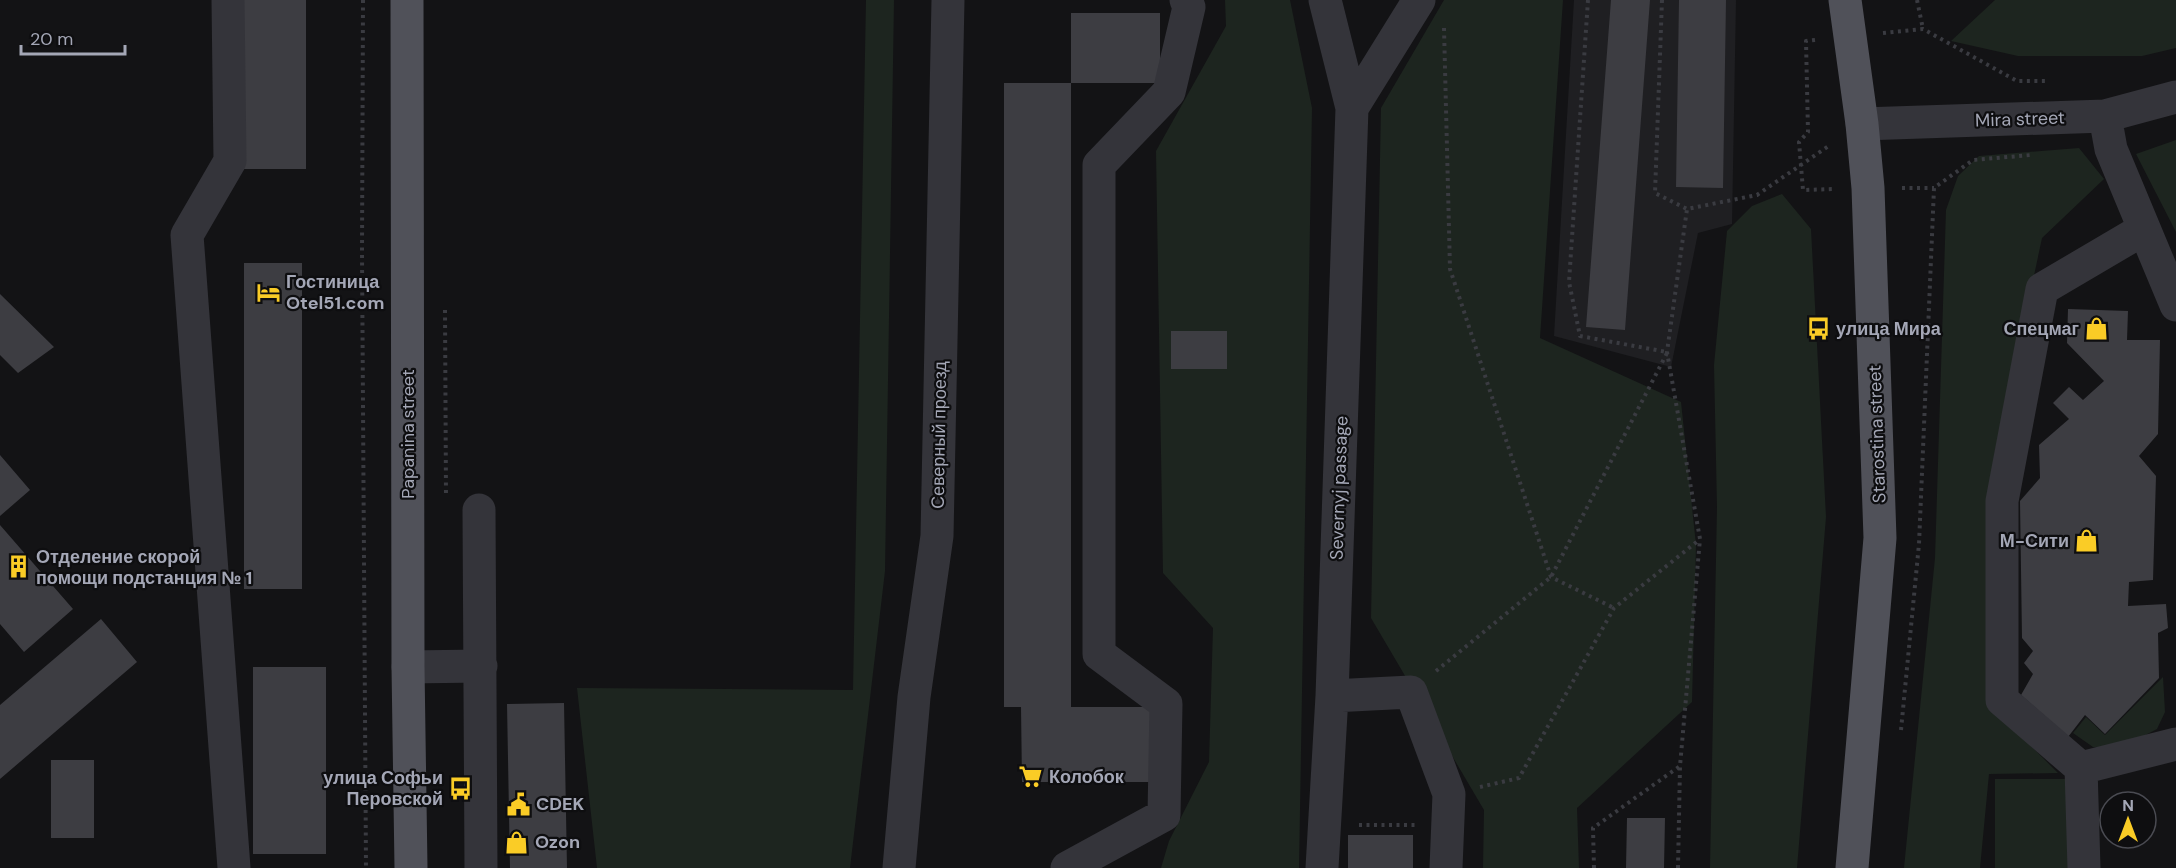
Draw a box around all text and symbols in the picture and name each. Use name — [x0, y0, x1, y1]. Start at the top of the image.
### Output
scale bar — [21, 18, 124, 56]
text: 20 m — [30, 27, 73, 51]
street label: Mira street — [1975, 105, 2065, 133]
place label: Гостиница Otel51.com — [286, 270, 384, 315]
hotel icon: Гостиница Otel51.com — [255, 279, 281, 305]
bus stop icon: улица Мира — [1805, 316, 1831, 342]
shop icon: Спецмаг — [2084, 316, 2110, 342]
place label: улица Мира — [1836, 317, 1942, 341]
place label: Спецмаг — [2003, 317, 2079, 341]
street label: Северный проезд — [926, 360, 952, 509]
street label: Starostina street — [1863, 364, 1891, 504]
street label: Papanina street — [396, 369, 420, 499]
street label: Severnyj passage — [1324, 415, 1354, 561]
shop icon: М-Сити — [2074, 528, 2100, 554]
place label: М-Сити — [2000, 529, 2069, 553]
place label: Отделение скорой помощи подстанция № 1 — [36, 545, 252, 590]
building icon: Отделение скорой помощи подстанция № 1 — [5, 554, 31, 580]
supermarket icon: Колобок — [1018, 764, 1044, 790]
place label: Колобок — [1049, 765, 1125, 789]
place label: улица Софьи Перовской — [323, 766, 443, 811]
bus stop icon: улица Софьи Перовской — [448, 775, 474, 801]
north arrow — [2098, 790, 2158, 850]
public building icon: CDEK — [505, 791, 531, 817]
place label: CDEK — [536, 792, 585, 816]
text: N — [2122, 795, 2134, 816]
shop icon: Ozon — [504, 829, 530, 855]
place label: Ozon — [535, 830, 580, 854]

